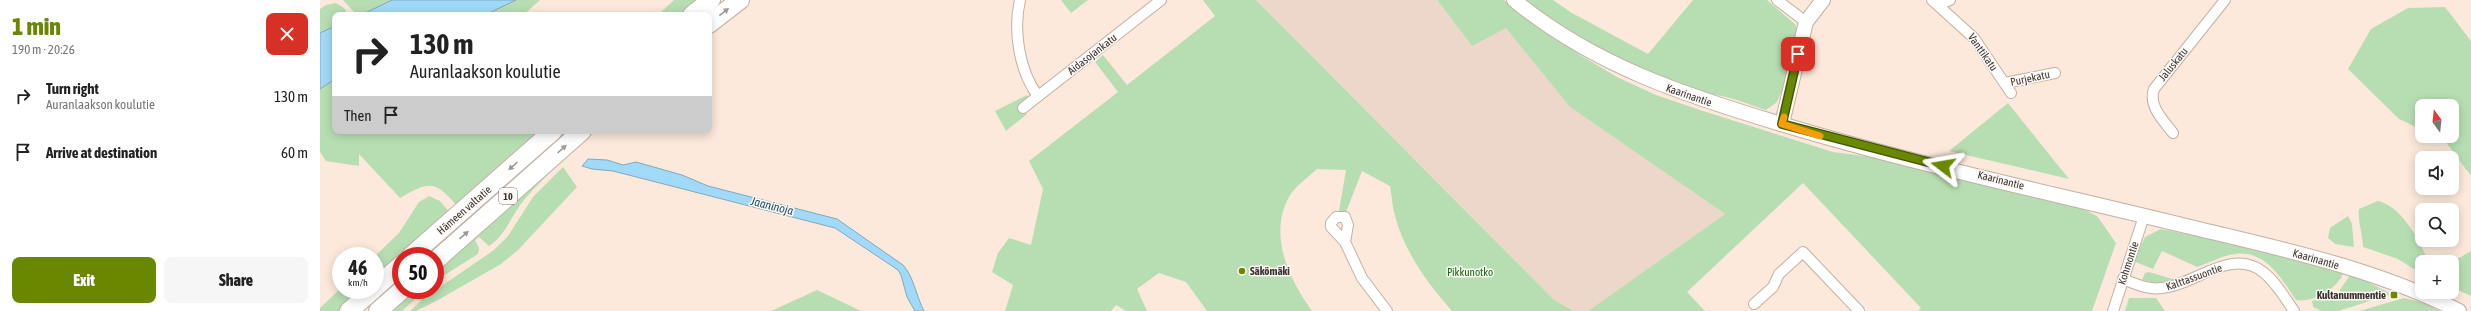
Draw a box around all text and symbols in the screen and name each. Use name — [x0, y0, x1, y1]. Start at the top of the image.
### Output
one-way arrow — [719, 8, 730, 16]
text: 1 min — [12, 13, 61, 40]
button: close — [266, 13, 308, 55]
icon: right — [344, 28, 396, 80]
text: 130 m — [410, 28, 473, 60]
street label: Aidasojankatu — [1065, 31, 1119, 77]
street label: Vanttikatu — [1966, 31, 2000, 73]
pin — [1781, 37, 1815, 71]
text: 190 m · 20:26 — [12, 42, 75, 57]
icon: arrive — [1787, 43, 1809, 65]
street label: Jaluskatu — [2156, 45, 2190, 83]
text: Auranlaakson koulutie — [410, 61, 561, 82]
street label: Purjekatu — [2009, 68, 2051, 88]
text: Turn right — [46, 80, 99, 97]
street label: Kaarinantie — [1665, 82, 1713, 108]
icon: right — [12, 85, 34, 107]
text: 130 m — [274, 88, 308, 105]
text: Auranlaakson koulutie — [46, 97, 155, 112]
north arrow — [2415, 99, 2459, 143]
map controls — [2415, 99, 2459, 299]
icon: arrive — [380, 104, 402, 126]
text: Then — [344, 107, 372, 124]
icon: arrive — [12, 141, 34, 163]
text: Arrive at destination — [46, 144, 157, 161]
text: 60 m — [281, 144, 308, 161]
one-way arrow — [556, 144, 567, 153]
position arrow — [1922, 145, 1964, 187]
button: sound — [2415, 151, 2459, 195]
one-way arrow — [508, 162, 518, 171]
street label: Kaarinantie — [1976, 168, 2026, 192]
street label: Hämeen valtatie — [435, 183, 493, 237]
road number: 10 — [499, 188, 517, 204]
water label: Jaaninoja — [748, 194, 795, 218]
button: search — [2415, 203, 2459, 247]
one-way arrow — [459, 230, 469, 239]
street label: Kohmontie — [2115, 240, 2141, 286]
speed limit sign: 50 — [392, 247, 444, 299]
street label: Kaarinantie — [2291, 247, 2341, 271]
button: + — [2415, 255, 2459, 299]
text: 46 — [349, 256, 367, 279]
button: Exit — [12, 257, 156, 303]
button: Share — [164, 257, 308, 303]
street label: Kalttassuontie — [2164, 261, 2224, 293]
place label: Säkömäki — [1250, 265, 1290, 277]
marker: Säkömäki — [1237, 266, 1247, 276]
park label: Pikkunotko — [1447, 266, 1493, 278]
text: km/h — [348, 277, 368, 288]
place label: Kultanummentie — [2317, 289, 2386, 301]
marker: Kultanummentie — [2389, 290, 2399, 300]

